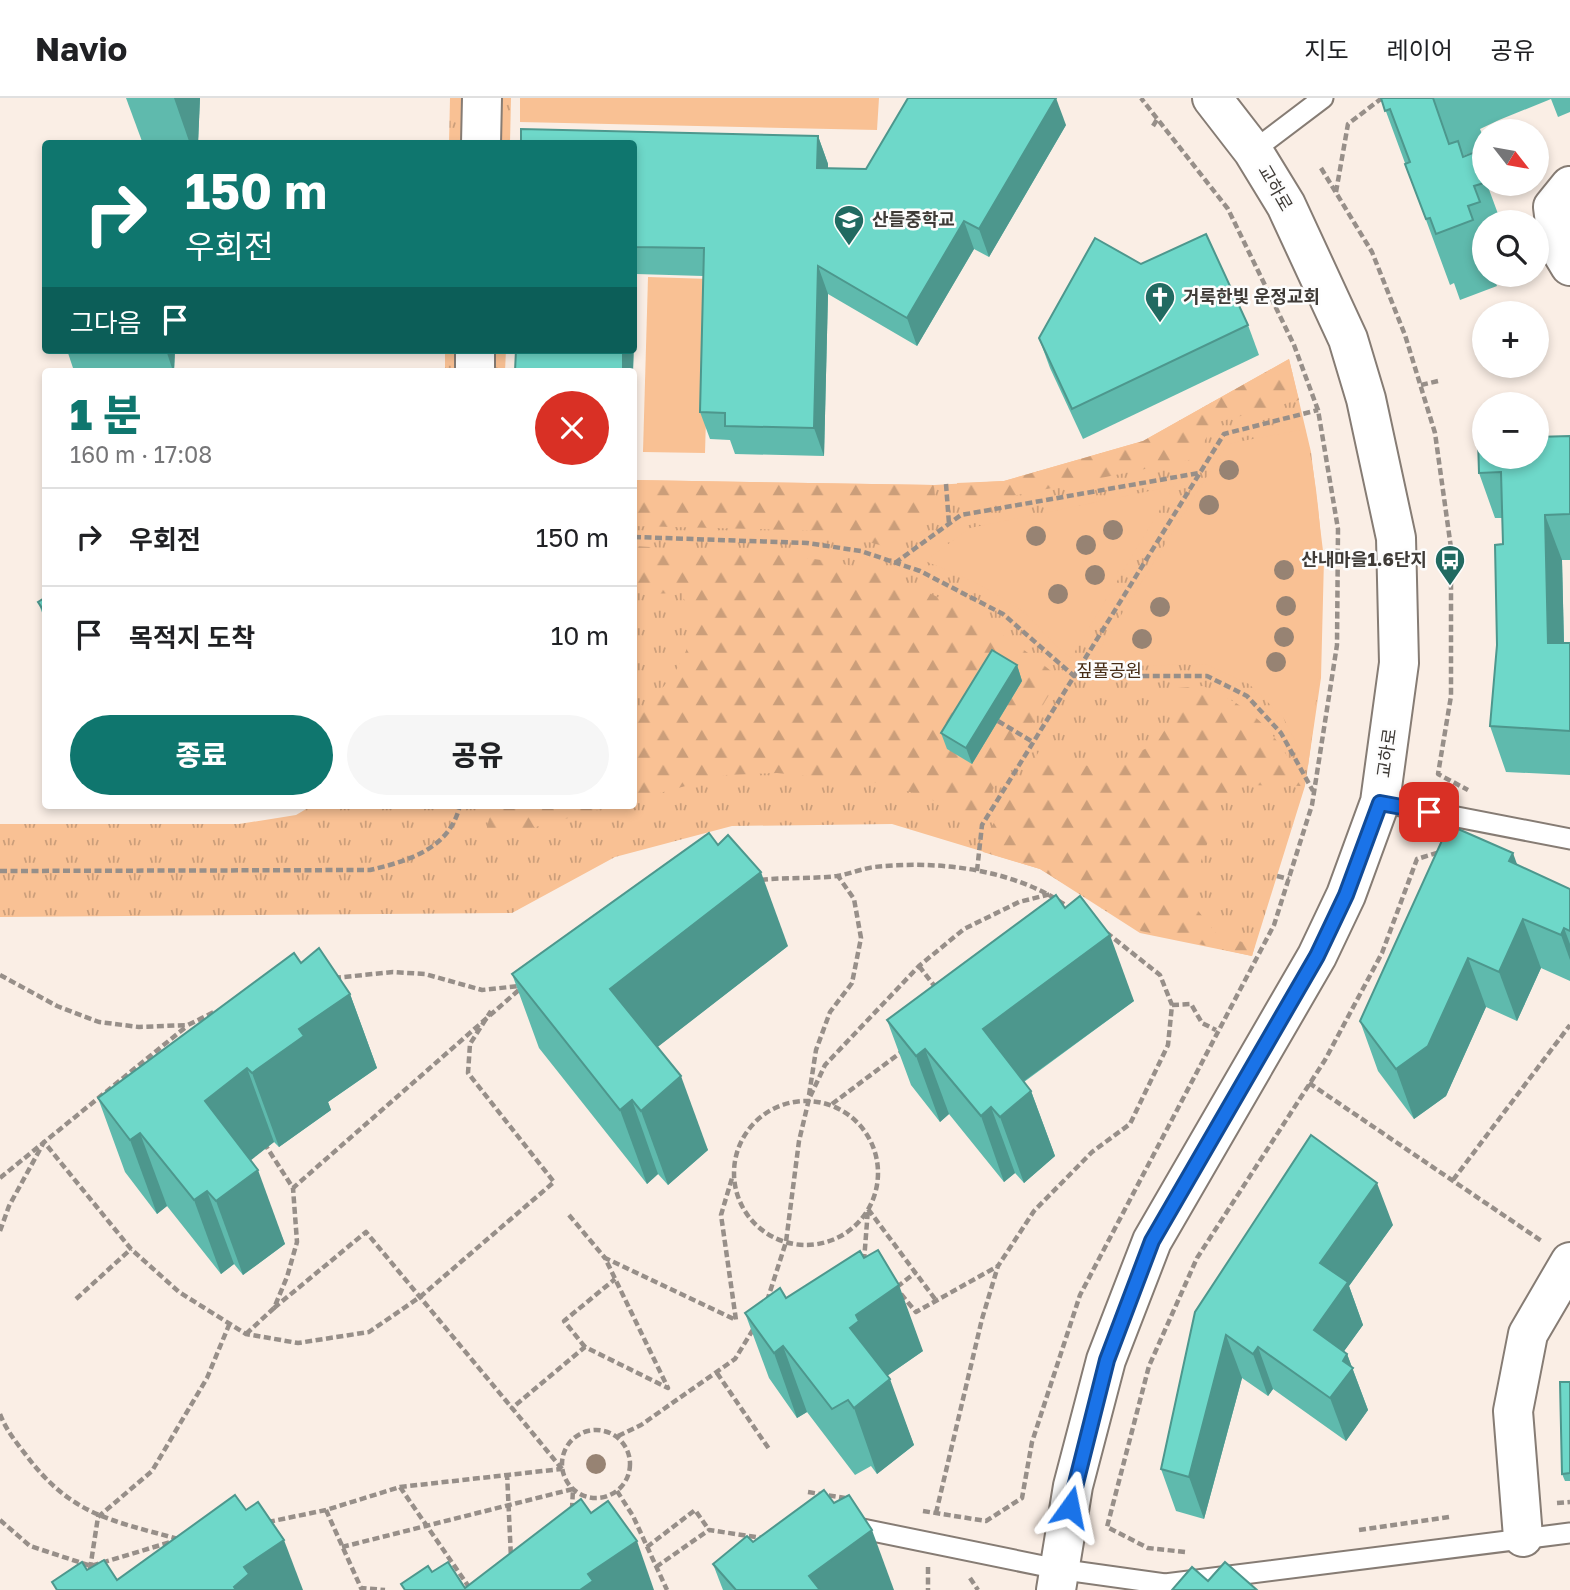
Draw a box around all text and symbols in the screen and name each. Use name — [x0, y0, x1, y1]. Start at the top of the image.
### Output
text: Navio — [35, 29, 127, 68]
text: 지도 — [1304, 35, 1349, 64]
text: 레이어 — [1387, 35, 1453, 64]
text: 공유 — [1491, 35, 1535, 64]
north arrow — [1472, 119, 1549, 196]
map controls — [1472, 119, 1549, 469]
street label: 교하로 — [1254, 160, 1298, 215]
text: 150 m — [185, 161, 327, 220]
icon: right — [70, 168, 161, 259]
school or university icon: 산들중학교 — [832, 203, 866, 247]
place label: 산들중학교 — [872, 208, 955, 230]
button: search — [1472, 210, 1549, 287]
text: 우회전 — [185, 227, 273, 265]
church icon: 거룩한빛 운정교회 — [1143, 280, 1177, 324]
place label: 거룩한빛 운정교회 — [1183, 285, 1320, 307]
icon: arrive — [156, 301, 194, 339]
button: + — [1472, 301, 1549, 378]
text: 그다음 — [70, 307, 142, 338]
text: 1 분 — [70, 389, 141, 439]
button: close — [535, 391, 609, 465]
button: − — [1472, 392, 1549, 469]
text: 160 m · 17:08 — [70, 440, 212, 468]
icon: right — [70, 518, 108, 556]
text: 150 m — [536, 522, 609, 553]
text: 우회전 — [129, 524, 201, 555]
bus stop icon: 산내마을1.6단지 — [1433, 543, 1467, 587]
place label: 산내마을1.6단지 — [1301, 548, 1427, 570]
icon: arrive — [70, 616, 108, 654]
text: 10 m — [551, 620, 609, 651]
text: 목적지 도착 — [129, 622, 255, 653]
park label: 짚풀공원 — [1076, 659, 1142, 681]
button: 종료 — [70, 715, 333, 795]
button: 공유 — [347, 715, 609, 795]
street label: 교하로 — [1372, 727, 1400, 779]
pin — [1399, 782, 1459, 842]
icon: arrive — [1410, 793, 1448, 831]
position arrow — [1033, 1470, 1107, 1544]

